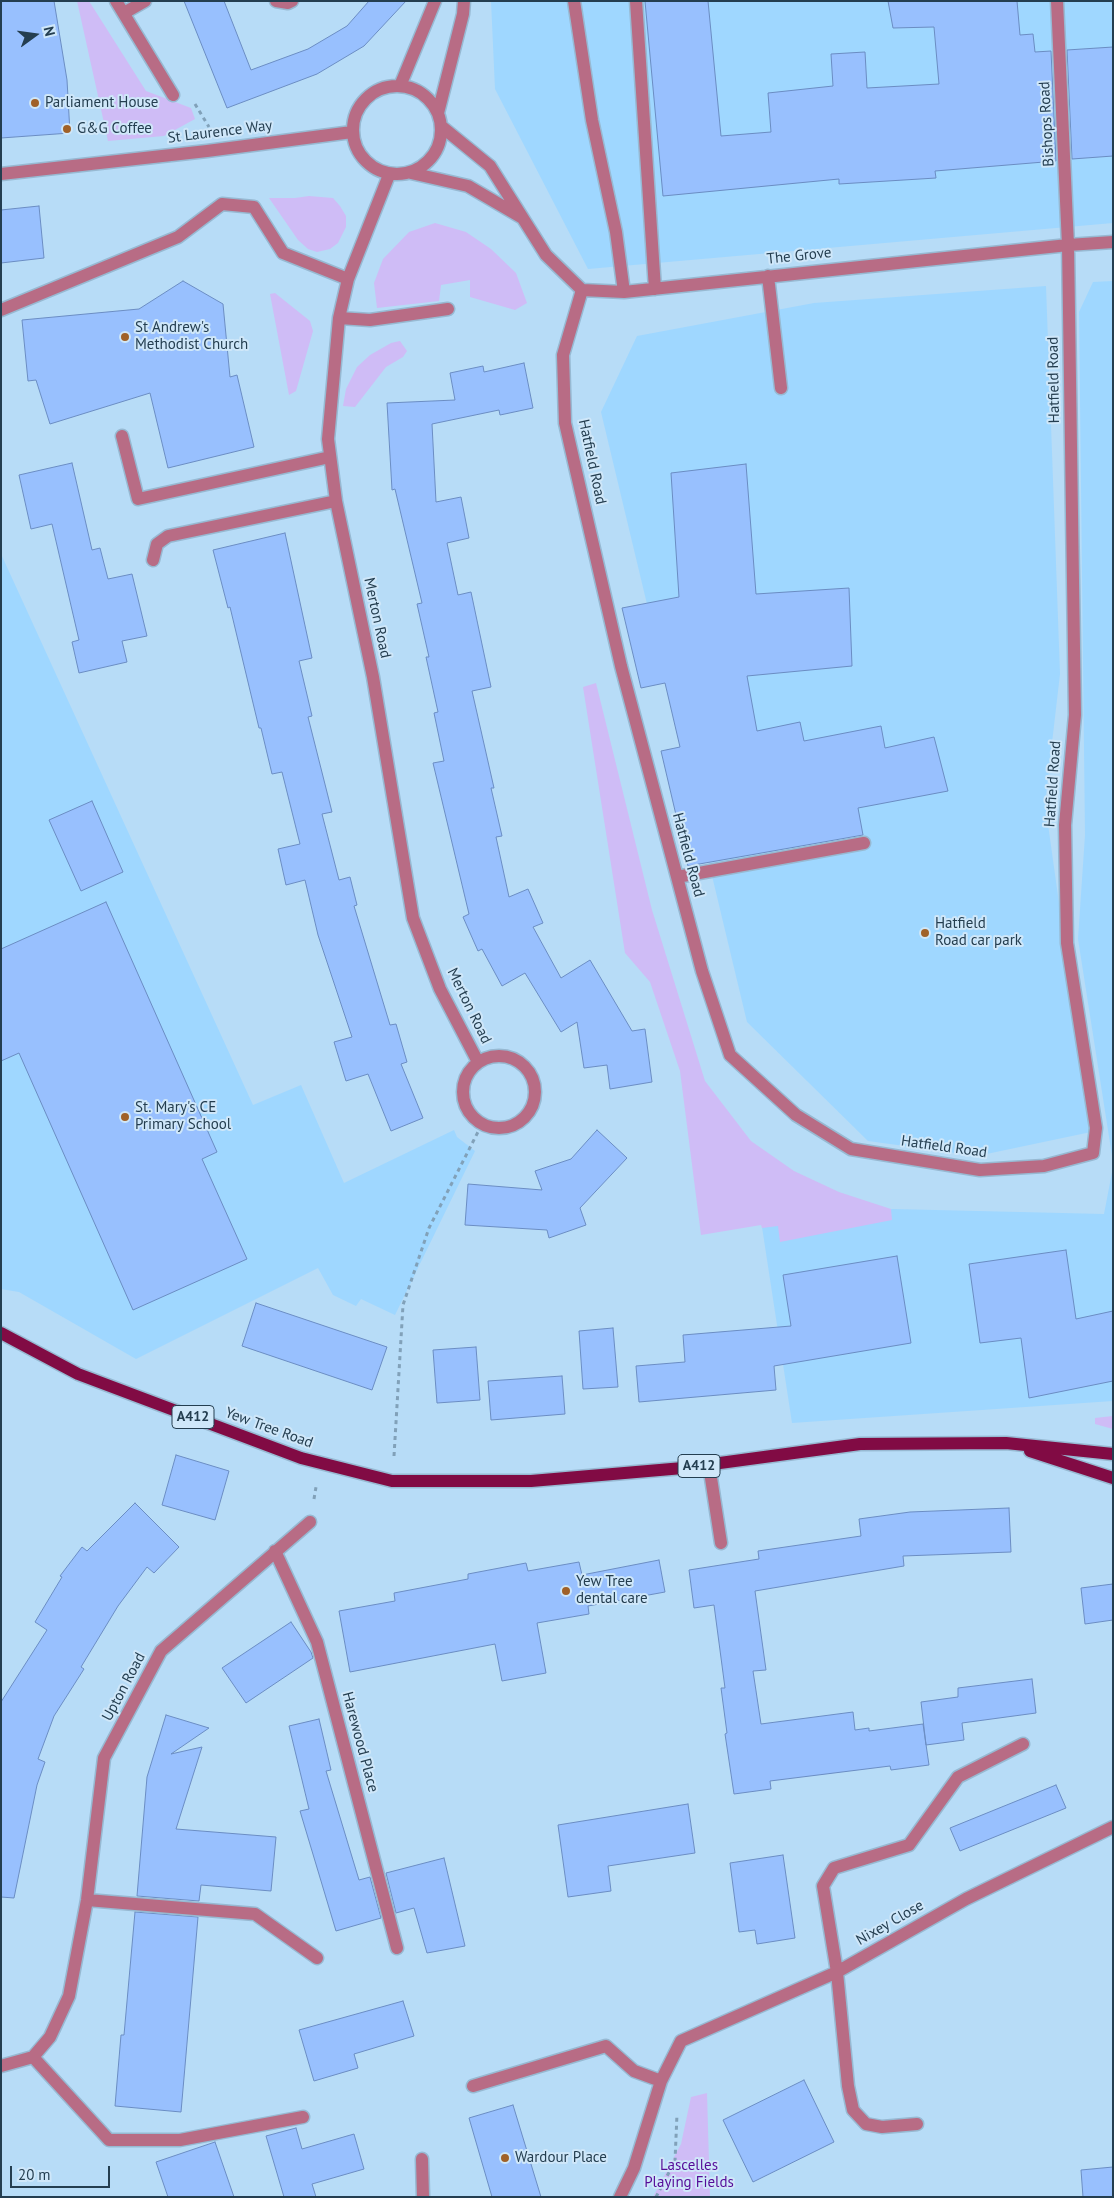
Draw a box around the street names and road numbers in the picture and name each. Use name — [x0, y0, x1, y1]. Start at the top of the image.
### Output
street label: Bishops Road — [1036, 81, 1058, 167]
street label: St Laurence Way — [167, 117, 273, 147]
street label: The Grove — [766, 244, 832, 268]
street label: Hatfield Road — [1044, 337, 1064, 423]
street label: Hatfield Road — [574, 418, 610, 506]
street label: Merton Road — [360, 576, 394, 660]
street label: Hatfield Road — [1041, 740, 1065, 828]
street label: Hatfield Road — [668, 811, 708, 899]
street label: Merton Road — [443, 965, 495, 1047]
street label: Hatfield Road — [900, 1132, 988, 1162]
street label: Yew Tree Road — [223, 1404, 315, 1452]
road number: A412 — [172, 1405, 214, 1428]
road number: A412 — [678, 1454, 720, 1478]
street label: Upton Road — [98, 1650, 150, 1724]
street label: Harewood Place — [338, 1690, 382, 1794]
street label: Nixey Close — [853, 1897, 927, 1949]

